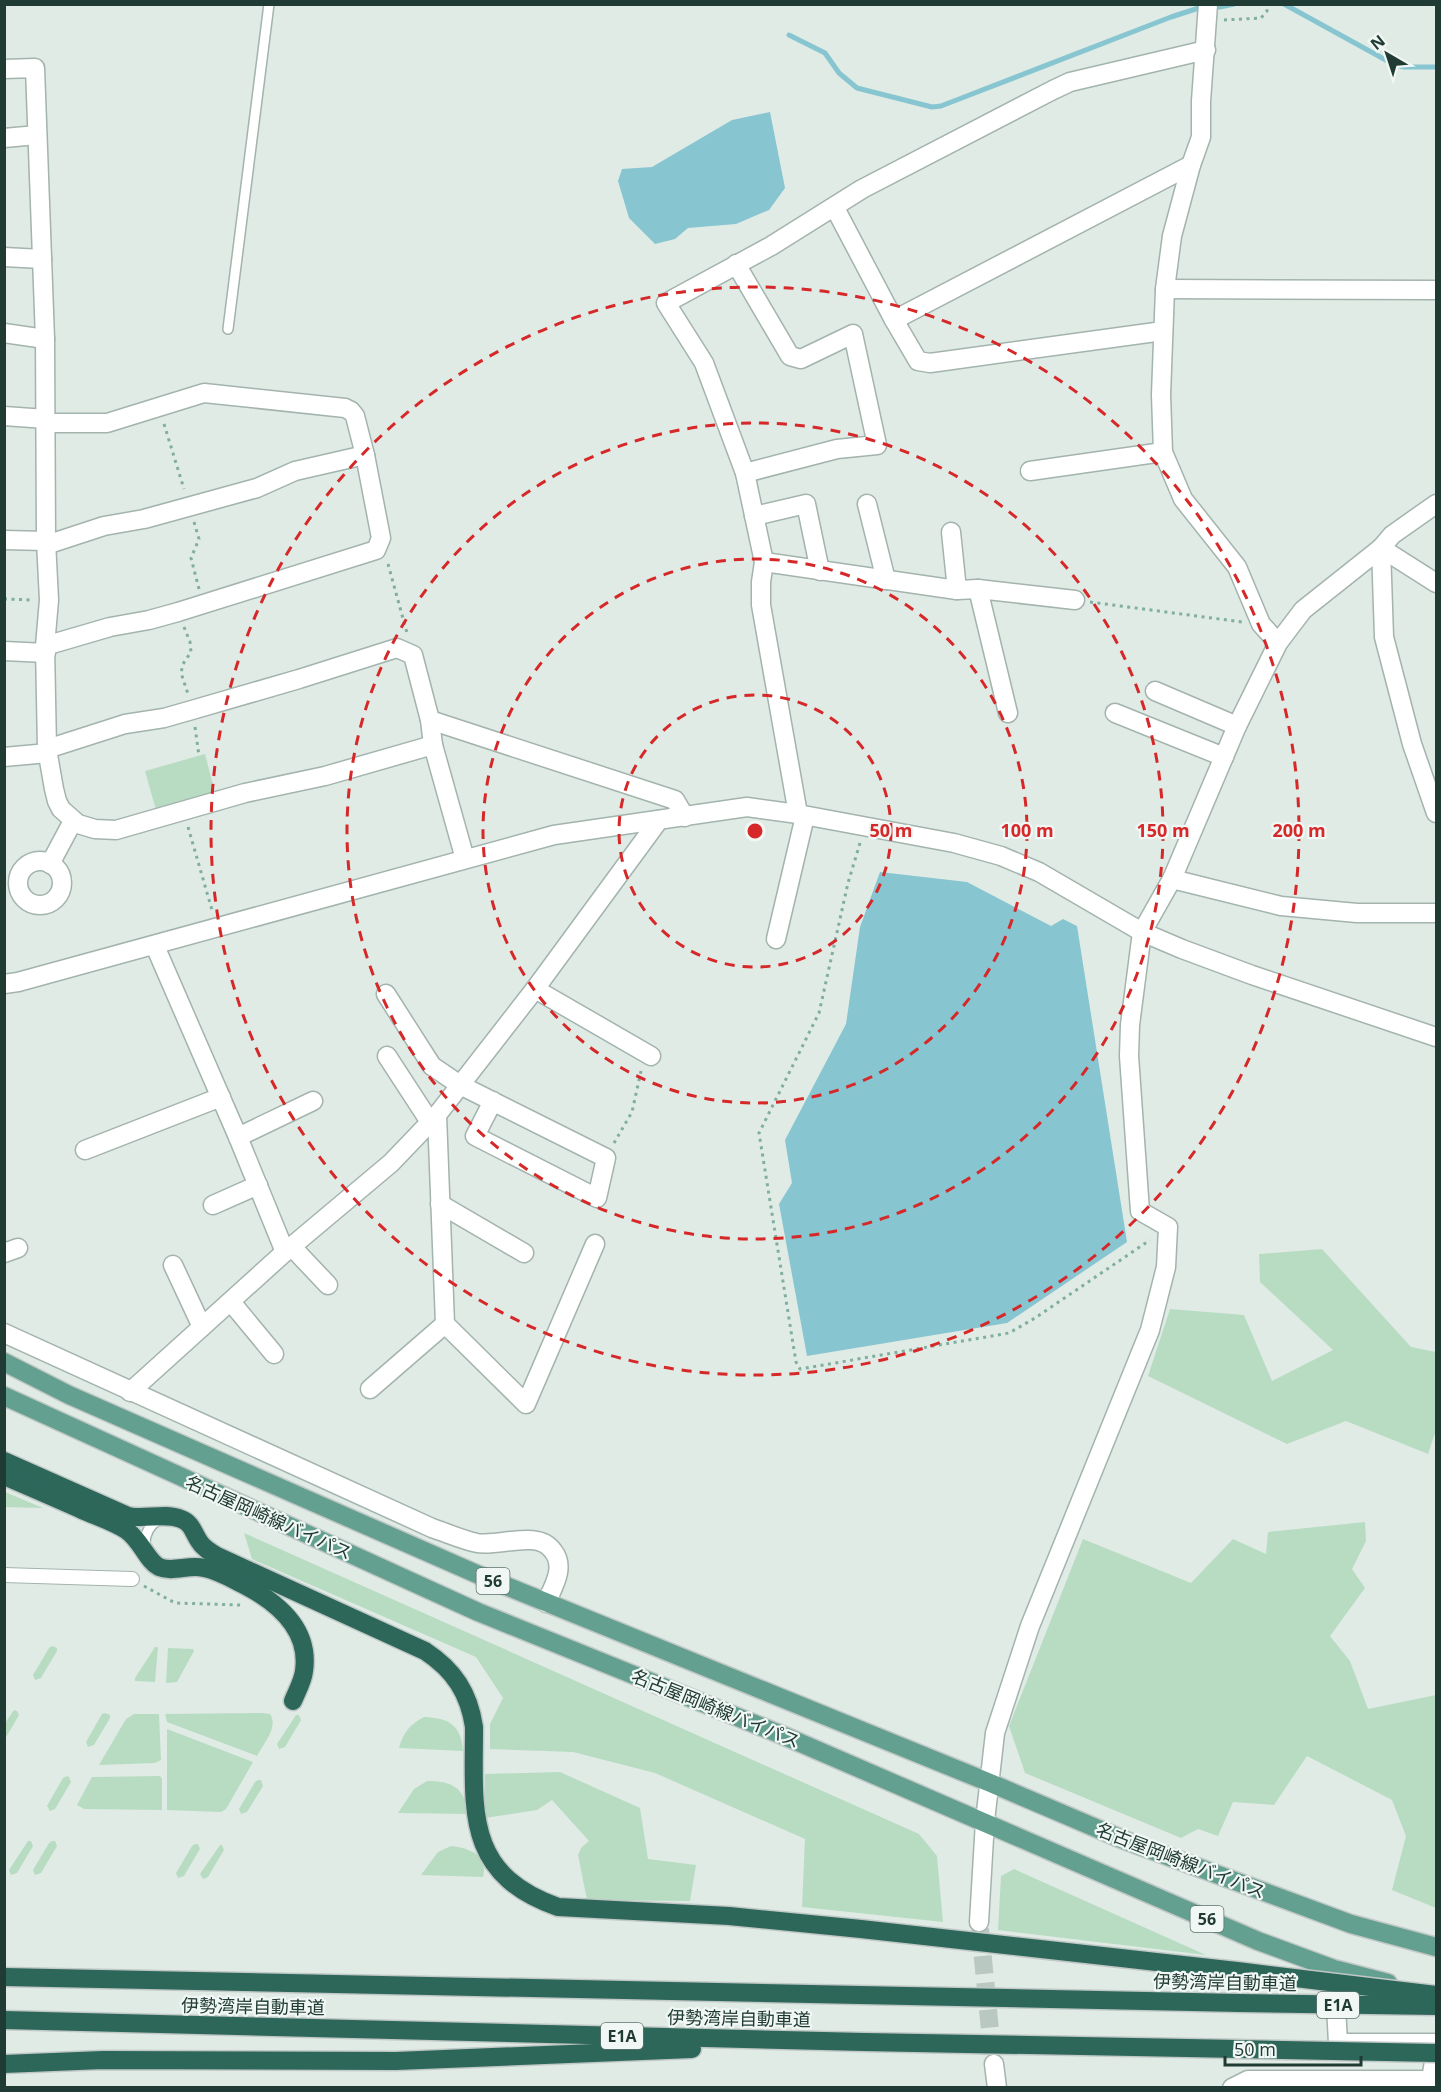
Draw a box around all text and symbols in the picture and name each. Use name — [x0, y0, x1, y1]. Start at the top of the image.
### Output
north arrow — [1357, 24, 1417, 84]
text: N — [1366, 30, 1390, 55]
text: 50 m — [870, 818, 912, 842]
text: 100 m — [1000, 818, 1054, 842]
text: 150 m — [1136, 818, 1190, 842]
text: 200 m — [1272, 818, 1326, 842]
centre of rings — [745, 821, 765, 841]
street label: 名古屋岡崎線バイパス — [182, 1470, 356, 1564]
road number: 56 — [476, 1568, 510, 1594]
street label: 名古屋岡崎線バイパス — [628, 1663, 804, 1753]
street label: 名古屋岡崎線バイパス — [1093, 1817, 1269, 1903]
road number: 56 — [1190, 1906, 1224, 1932]
street label: 伊勢湾岸自動車道 — [1153, 1969, 1297, 1995]
road number: E1A — [1317, 1992, 1359, 2018]
street label: 伊勢湾岸自動車道 — [181, 1993, 325, 2019]
street label: 伊勢湾岸自動車道 — [667, 2005, 811, 2031]
road number: E1A — [601, 2023, 643, 2049]
scale bar — [1225, 2029, 1362, 2067]
text: 50 m — [1234, 2037, 1276, 2061]

